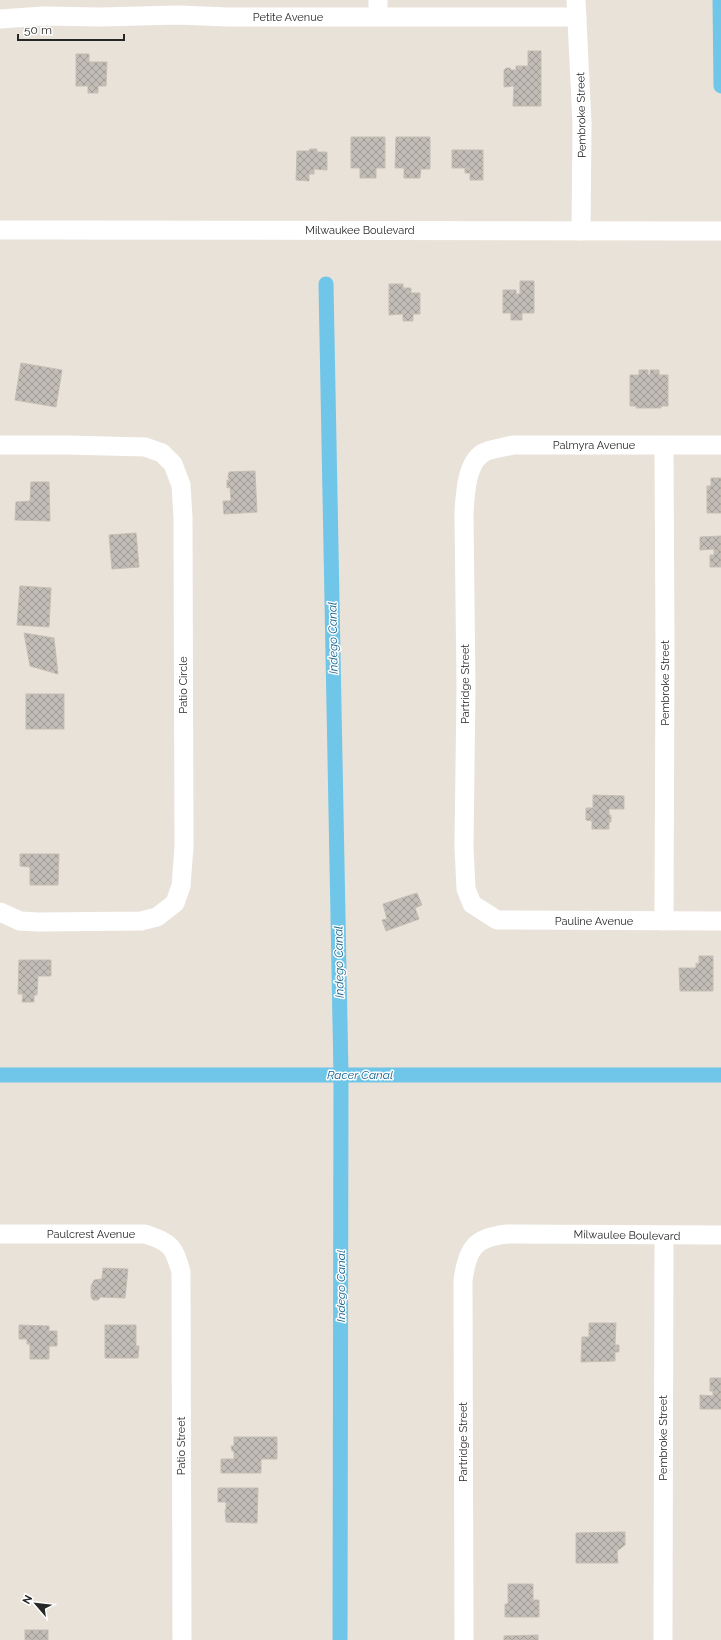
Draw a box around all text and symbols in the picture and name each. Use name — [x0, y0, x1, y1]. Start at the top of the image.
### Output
street label: Petite Avenue — [253, 11, 324, 24]
scale bar — [18, 16, 124, 42]
text: 50 m — [24, 23, 52, 37]
street label: Pembroke Street — [574, 72, 589, 158]
street label: Milwaukee Boulevard — [305, 224, 415, 237]
street label: Palmyra Avenue — [553, 439, 636, 452]
water label: Indego Canal — [325, 602, 341, 674]
street label: Pembroke Street — [659, 640, 672, 726]
street label: Partridge Street — [459, 644, 472, 724]
street label: Patio Circle — [177, 656, 190, 714]
street label: Pauline Avenue — [555, 915, 634, 928]
water label: Indego Canal — [331, 926, 347, 998]
water label: Racer Canal — [327, 1068, 393, 1082]
street label: Paulcrest Avenue — [47, 1228, 136, 1241]
street label: Milwaulee Boulevard — [573, 1228, 681, 1243]
water label: Indego Canal — [334, 1250, 348, 1322]
street label: Pembroke Street — [657, 1395, 670, 1481]
street label: Partridge Street — [457, 1402, 470, 1482]
street label: Patio Street — [175, 1416, 188, 1475]
north arrow — [16, 1584, 56, 1624]
text: N — [20, 1593, 35, 1606]

